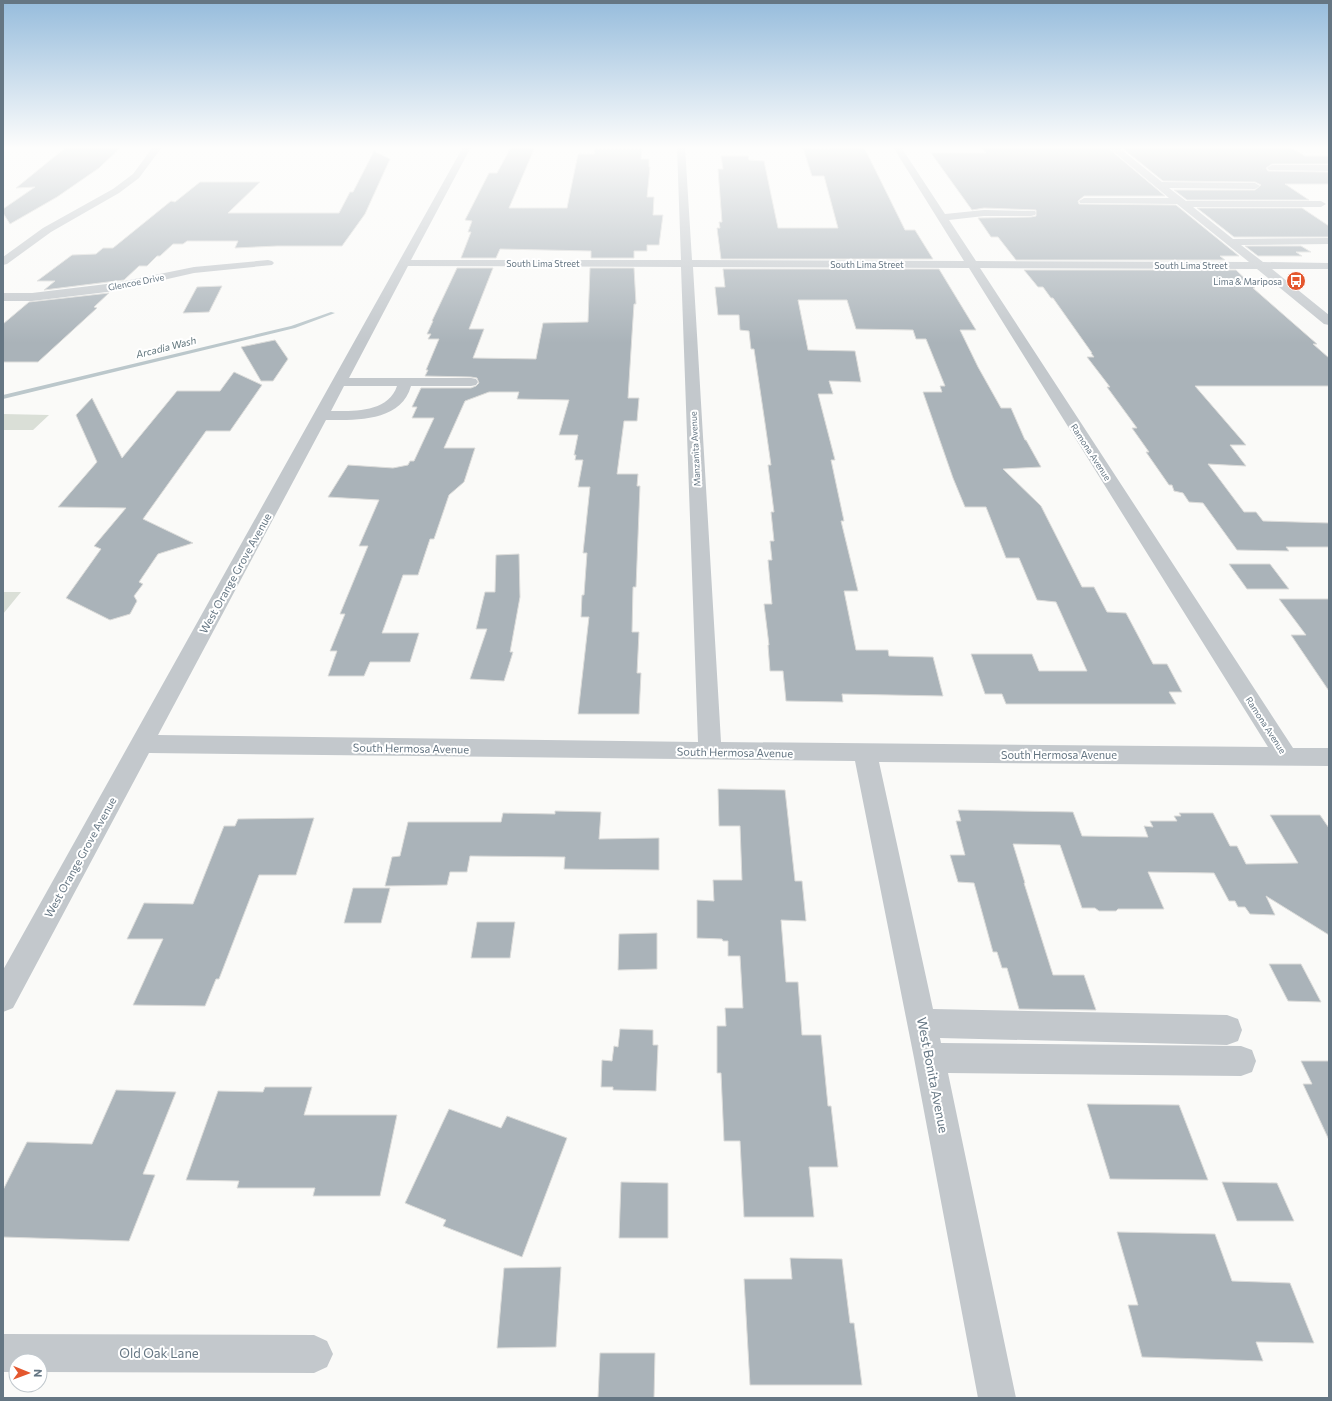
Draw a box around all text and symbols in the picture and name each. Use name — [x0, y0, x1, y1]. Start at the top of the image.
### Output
street label: South Lima Street — [506, 258, 580, 269]
street label: South Lima Street — [830, 259, 904, 270]
street label: South Lima Street — [1154, 260, 1228, 271]
bus stop icon: Lima & Mariposa — [1285, 270, 1307, 292]
street label: Glencoe Drive — [107, 271, 165, 293]
place label: Lima & Mariposa — [1213, 276, 1282, 287]
water label: Arcadia Wash — [134, 334, 198, 361]
street label: Manzanita Avenue — [688, 411, 702, 487]
street label: Ramona Avenue — [1069, 422, 1114, 483]
street label: West Orange Grove Avenue — [196, 510, 274, 635]
street label: Ramona Avenue — [1244, 695, 1289, 756]
street label: South Hermosa Avenue — [353, 740, 469, 756]
street label: South Hermosa Avenue — [677, 744, 793, 760]
street label: South Hermosa Avenue — [1001, 748, 1117, 761]
street label: West Orange Grove Avenue — [41, 794, 119, 919]
street label: West Bonita Avenue — [914, 1016, 952, 1134]
street label: Old Oak Lane — [119, 1345, 199, 1361]
north arrow — [8, 1353, 48, 1393]
text: N — [32, 1369, 45, 1377]

